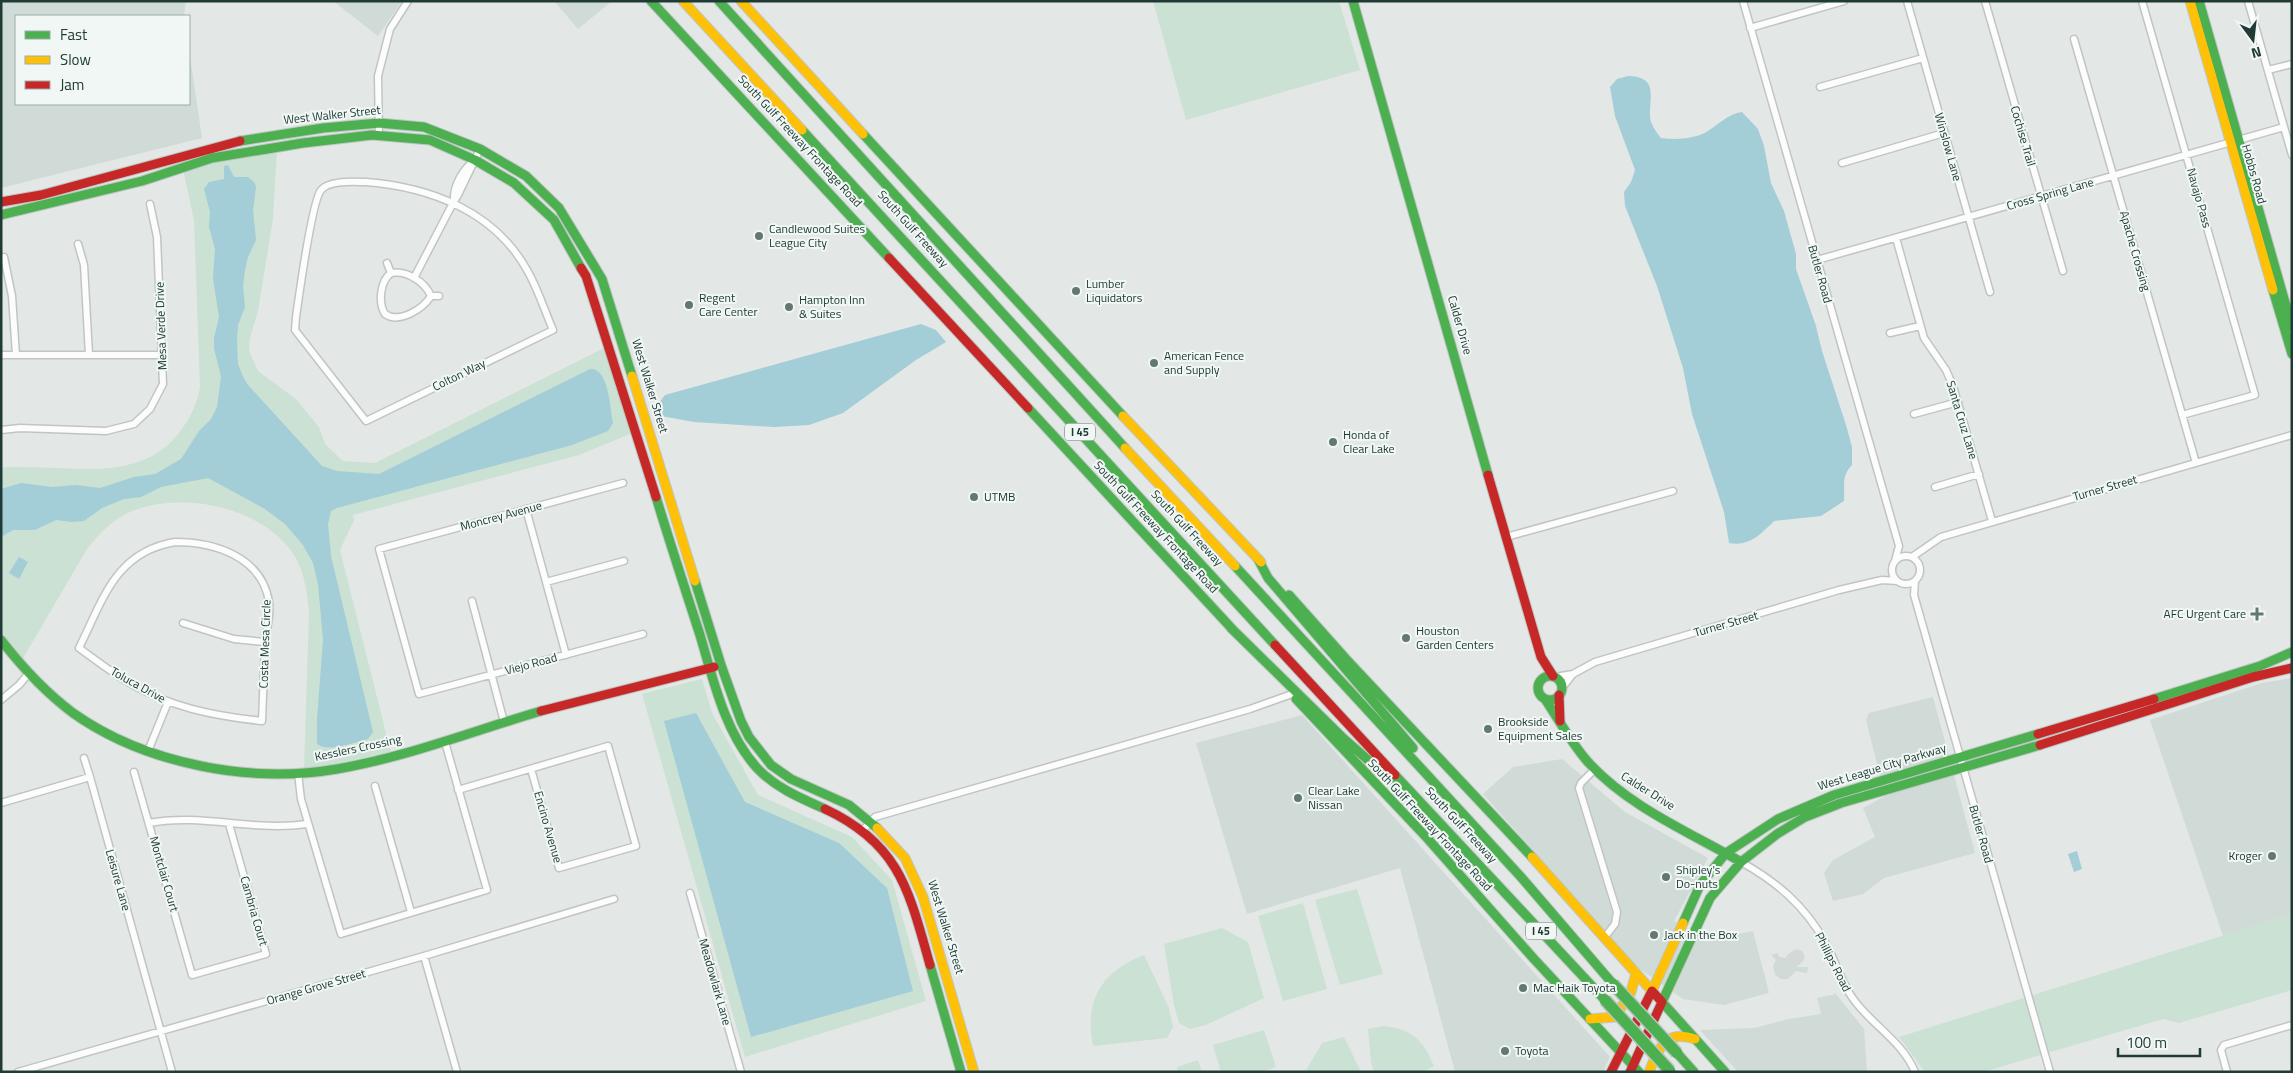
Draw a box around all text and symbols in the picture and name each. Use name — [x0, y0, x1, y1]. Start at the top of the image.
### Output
legend — [15, 15, 190, 105]
north arrow — [2228, 15, 2278, 65]
text: Fast — [60, 23, 88, 46]
text: N — [2249, 42, 2264, 64]
text: Slow — [60, 48, 91, 71]
street label: South Gulf Freeway Frontage Road — [734, 70, 867, 211]
text: Jam — [60, 73, 84, 96]
street label: West Walker Street — [282, 100, 382, 129]
street label: Cochise Trail — [2006, 103, 2041, 168]
street label: Winslow Lane — [1930, 110, 1967, 183]
street label: Hobbs Road — [2237, 142, 2272, 206]
street label: Navajo Pass — [2182, 166, 2217, 230]
street label: Cross Spring Lane — [2004, 172, 2096, 215]
street label: South Gulf Freeway — [873, 186, 954, 272]
street label: Apache Crossing — [2115, 208, 2156, 293]
place label: Candlewood Suites League City — [769, 219, 866, 252]
marker: Candlewood Suites League City — [753, 230, 765, 242]
street label: Butler Road — [1803, 243, 1838, 305]
place label: Lumber Liquidators — [1086, 274, 1143, 307]
street label: Mesa Verde Drive — [149, 282, 172, 370]
marker: Lumber Liquidators — [1070, 285, 1082, 297]
place label: Regent Care Center — [699, 288, 758, 321]
place label: Hampton Inn & Suites — [799, 290, 865, 323]
street label: Calder Drive — [1443, 293, 1478, 357]
marker: Regent Care Center — [683, 299, 695, 311]
marker: Hampton Inn & Suites — [783, 301, 795, 313]
street label: West Walker Street — [627, 336, 674, 436]
place label: American Fence and Supply — [1164, 346, 1244, 379]
street label: Colton Way — [429, 353, 489, 396]
marker: American Fence and Supply — [1148, 357, 1160, 369]
street label: Santa Cruz Lane — [1942, 378, 1983, 461]
road number: I 45 — [1065, 424, 1095, 441]
place label: Honda of Clear Lake — [1343, 425, 1395, 458]
marker: Honda of Clear Lake — [1327, 436, 1339, 448]
street label: South Gulf Freeway Frontage Road — [1091, 458, 1221, 596]
street label: Turner Street — [2071, 469, 2140, 506]
place label: UTMB — [984, 487, 1016, 506]
street label: South Gulf Freeway — [1148, 487, 1226, 569]
marker: UTMB — [968, 491, 980, 503]
street label: Moncrey Avenue — [458, 495, 544, 536]
street label: Costa Mesa Circle — [253, 599, 276, 689]
place label: AFC Urgent Care — [2164, 604, 2246, 623]
street label: Turner Street — [1692, 605, 1761, 642]
marker: AFC Urgent Care — [2250, 607, 2264, 621]
place label: Houston Garden Centers — [1416, 621, 1494, 654]
marker: Houston Garden Centers — [1400, 632, 1412, 644]
street label: Viejo Road — [503, 647, 559, 680]
street label: Toluca Drive — [107, 662, 169, 708]
place label: Brookside Equipment Sales — [1498, 712, 1583, 745]
marker: Brookside Equipment Sales — [1482, 723, 1494, 735]
street label: Kesslers Crossing — [313, 729, 403, 766]
street label: West League City Parkway — [1815, 738, 1949, 795]
street label: South Gulf Freeway Frontage Road — [1365, 756, 1495, 894]
street label: Calder Drive — [1617, 766, 1679, 815]
place label: Clear Lake Nissan — [1308, 781, 1360, 814]
street label: South Gulf Freeway — [1422, 784, 1500, 866]
street label: Encino Avenue — [529, 789, 568, 865]
marker: Clear Lake Nissan — [1292, 792, 1304, 804]
street label: Butler Road — [1964, 803, 1999, 865]
street label: Montclair Court — [145, 834, 185, 915]
place label: Kroger — [2228, 846, 2262, 865]
street label: Leisure Lane — [101, 847, 136, 913]
marker: Kroger — [2266, 850, 2278, 862]
place label: Shipley's Do-nuts — [1676, 860, 1721, 893]
marker: Shipley's Do-nuts — [1660, 871, 1672, 883]
street label: Cambria Court — [235, 874, 274, 949]
street label: West Walker Street — [923, 877, 970, 977]
road number: I 45 — [1526, 922, 1556, 939]
place label: Jack in the Box — [1664, 925, 1738, 944]
marker: Jack in the Box — [1648, 929, 1660, 941]
street label: Phillips Road — [1810, 929, 1857, 995]
street label: Meadowlark Lane — [694, 936, 737, 1027]
street label: Orange Grove Street — [264, 963, 368, 1010]
place label: Mac Haik Toyota — [1533, 978, 1616, 997]
marker: Mac Haik Toyota — [1517, 982, 1529, 994]
scale bar — [2118, 1026, 2200, 1058]
text: 100 m — [2126, 1031, 2167, 1054]
place label: Toyota — [1515, 1041, 1549, 1060]
marker: Toyota — [1499, 1045, 1511, 1057]

